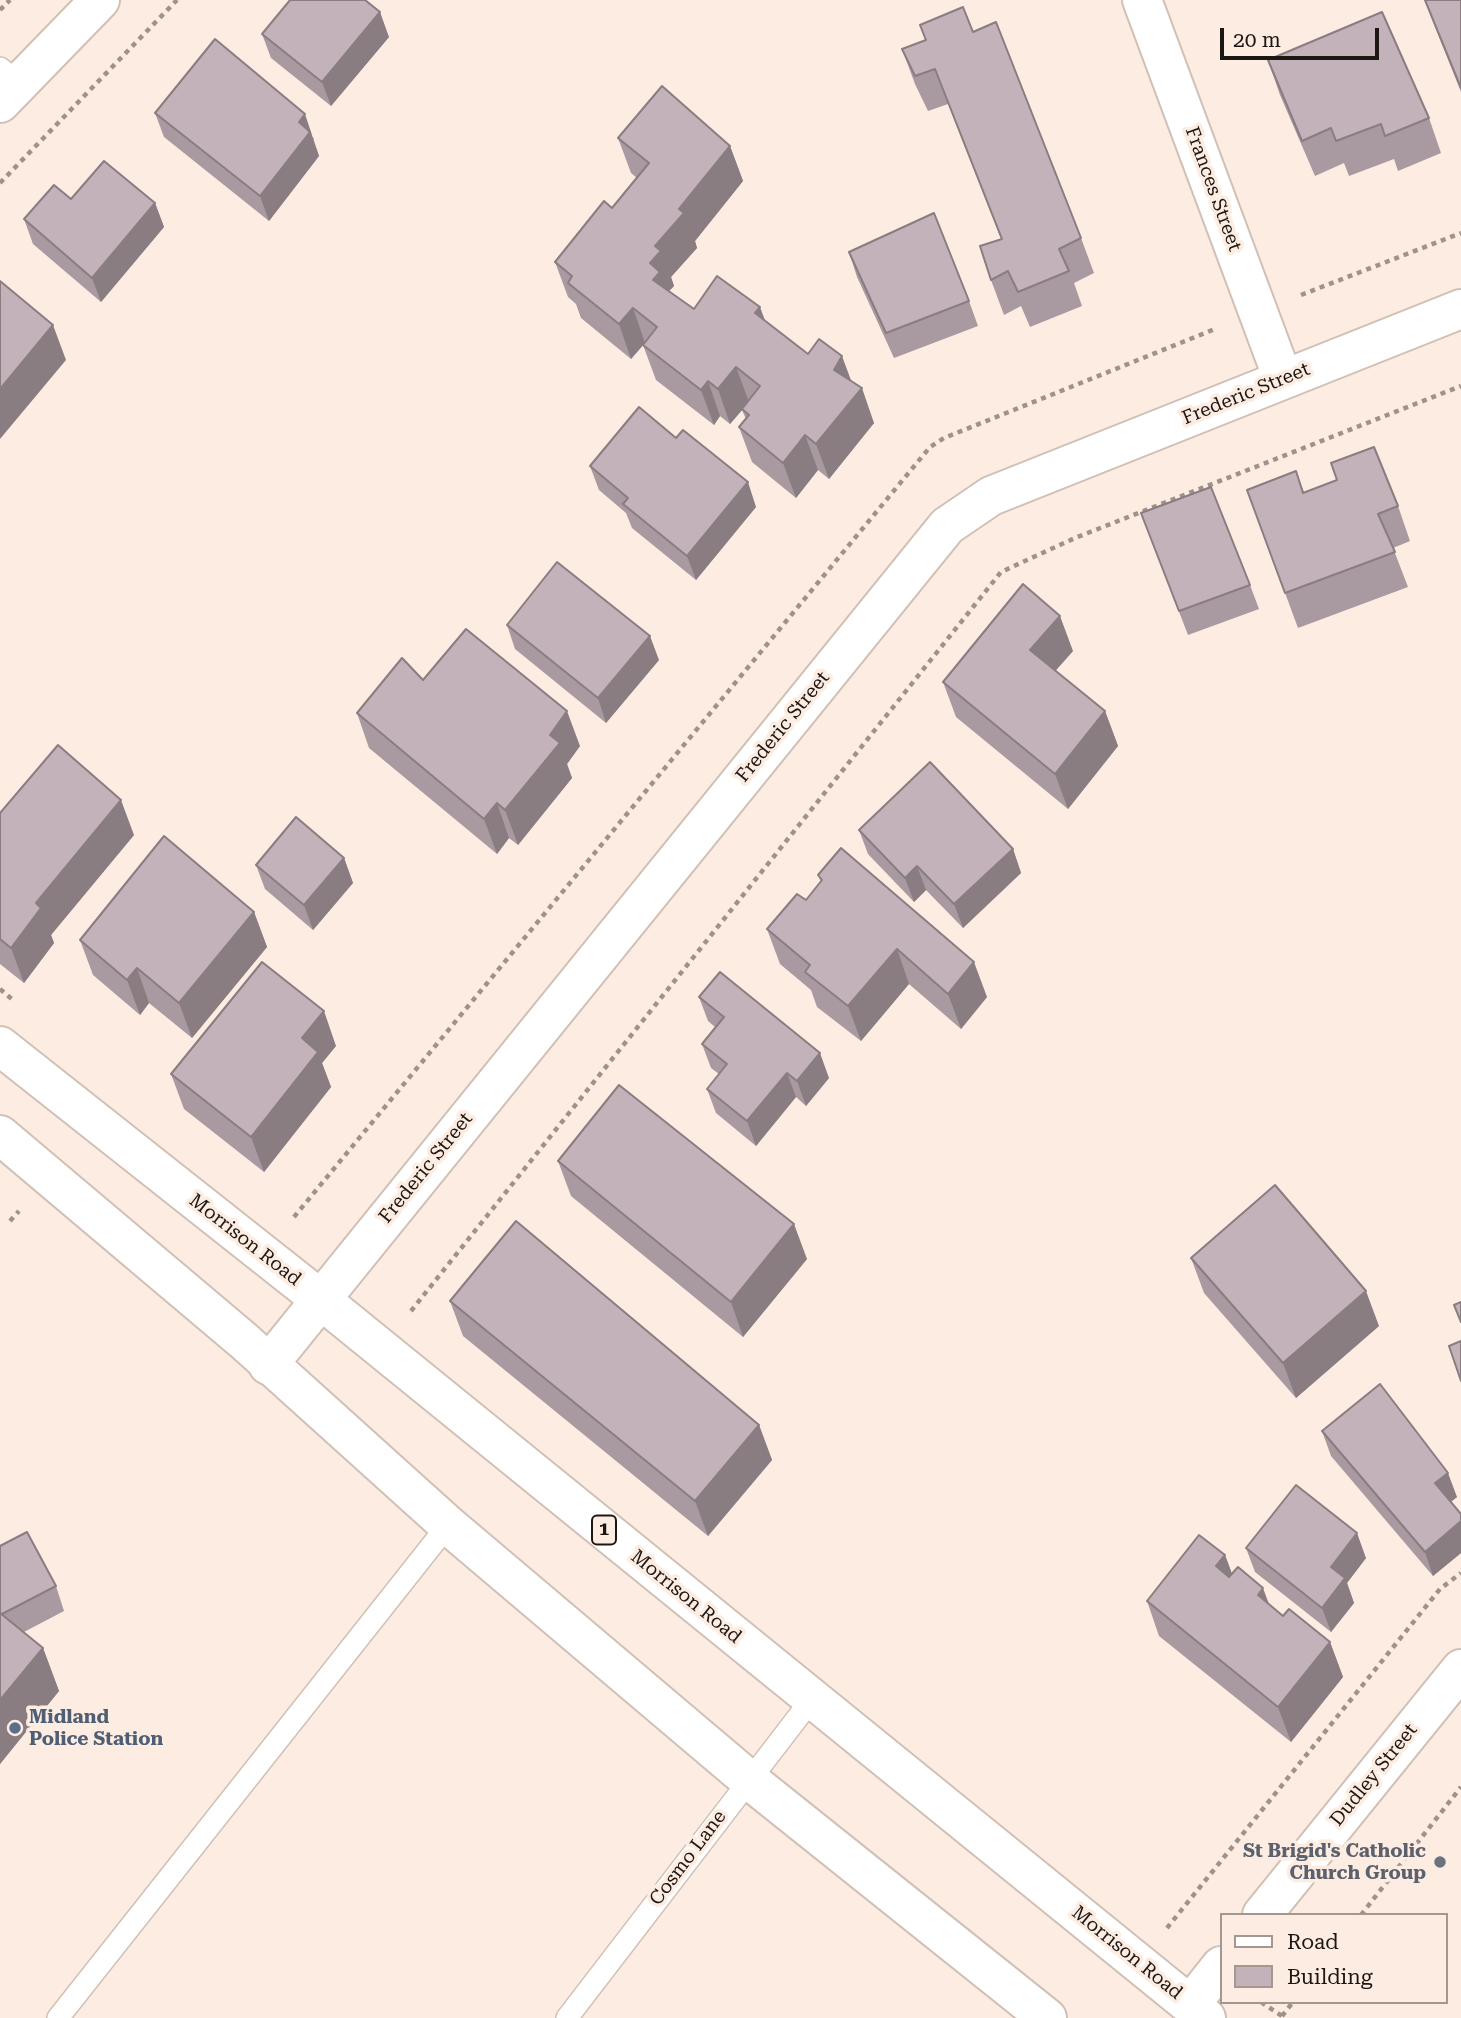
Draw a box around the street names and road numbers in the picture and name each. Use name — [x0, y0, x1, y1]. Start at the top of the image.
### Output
street label: Frances Street — [1180, 124, 1246, 254]
street label: Frederic Street — [1179, 358, 1313, 430]
street label: Frederic Street — [731, 667, 835, 787]
street label: Frederic Street — [374, 1108, 478, 1228]
street label: Morrison Road — [185, 1189, 305, 1291]
road number: 1 — [592, 1516, 616, 1545]
street label: Morrison Road — [626, 1545, 746, 1649]
street label: Dudley Street — [1326, 1719, 1422, 1831]
street label: Cosmo Lane — [645, 1806, 731, 1910]
street label: Morrison Road — [1067, 1901, 1187, 2005]

